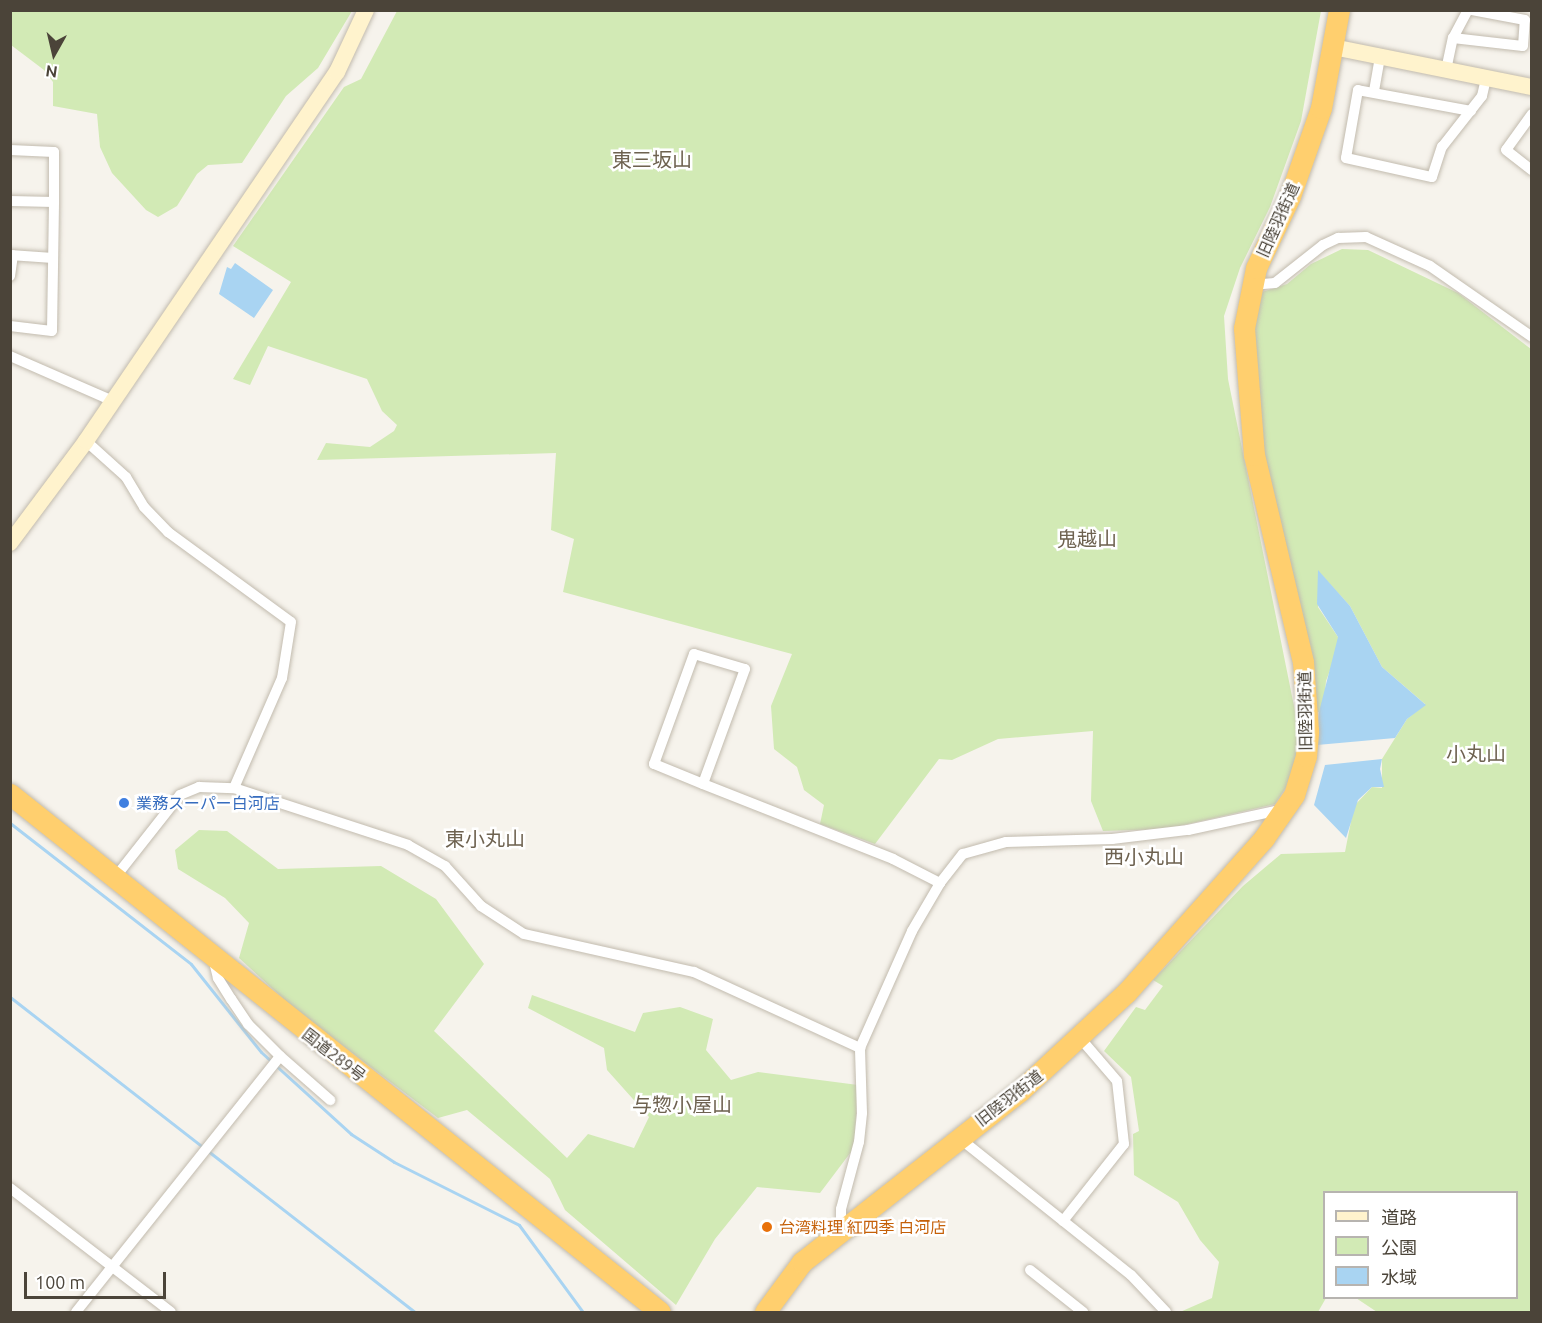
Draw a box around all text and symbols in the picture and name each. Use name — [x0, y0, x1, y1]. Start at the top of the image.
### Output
north arrow — [24, 24, 84, 84]
text: N — [44, 62, 59, 82]
district label: 東三坂山 — [612, 147, 692, 171]
street label: 旧陸羽街道 — [1253, 180, 1303, 260]
district label: 鬼越山 — [1057, 526, 1117, 550]
street label: 旧陸羽街道 — [1295, 671, 1315, 751]
district label: 小丸山 — [1446, 741, 1506, 765]
place label: 業務スーパー白河店 — [136, 793, 280, 813]
marker: 業務スーパー白河店 — [117, 796, 131, 810]
district label: 東小丸山 — [445, 826, 525, 850]
district label: 西小丸山 — [1104, 844, 1184, 868]
street label: 国道289号 — [299, 1024, 369, 1086]
street label: 旧陸羽街道 — [972, 1066, 1046, 1130]
district label: 与惣小屋山 — [632, 1092, 732, 1116]
legend — [1323, 1191, 1518, 1299]
text: 道路 — [1381, 1207, 1417, 1227]
place label: 台湾料理 紅四季 白河店 — [779, 1217, 946, 1237]
marker: 台湾料理 紅四季 白河店 — [760, 1220, 774, 1234]
text: 公園 — [1381, 1237, 1417, 1257]
scale bar — [27, 1260, 170, 1298]
text: 水域 — [1381, 1267, 1417, 1287]
text: 100 m — [35, 1272, 85, 1292]

